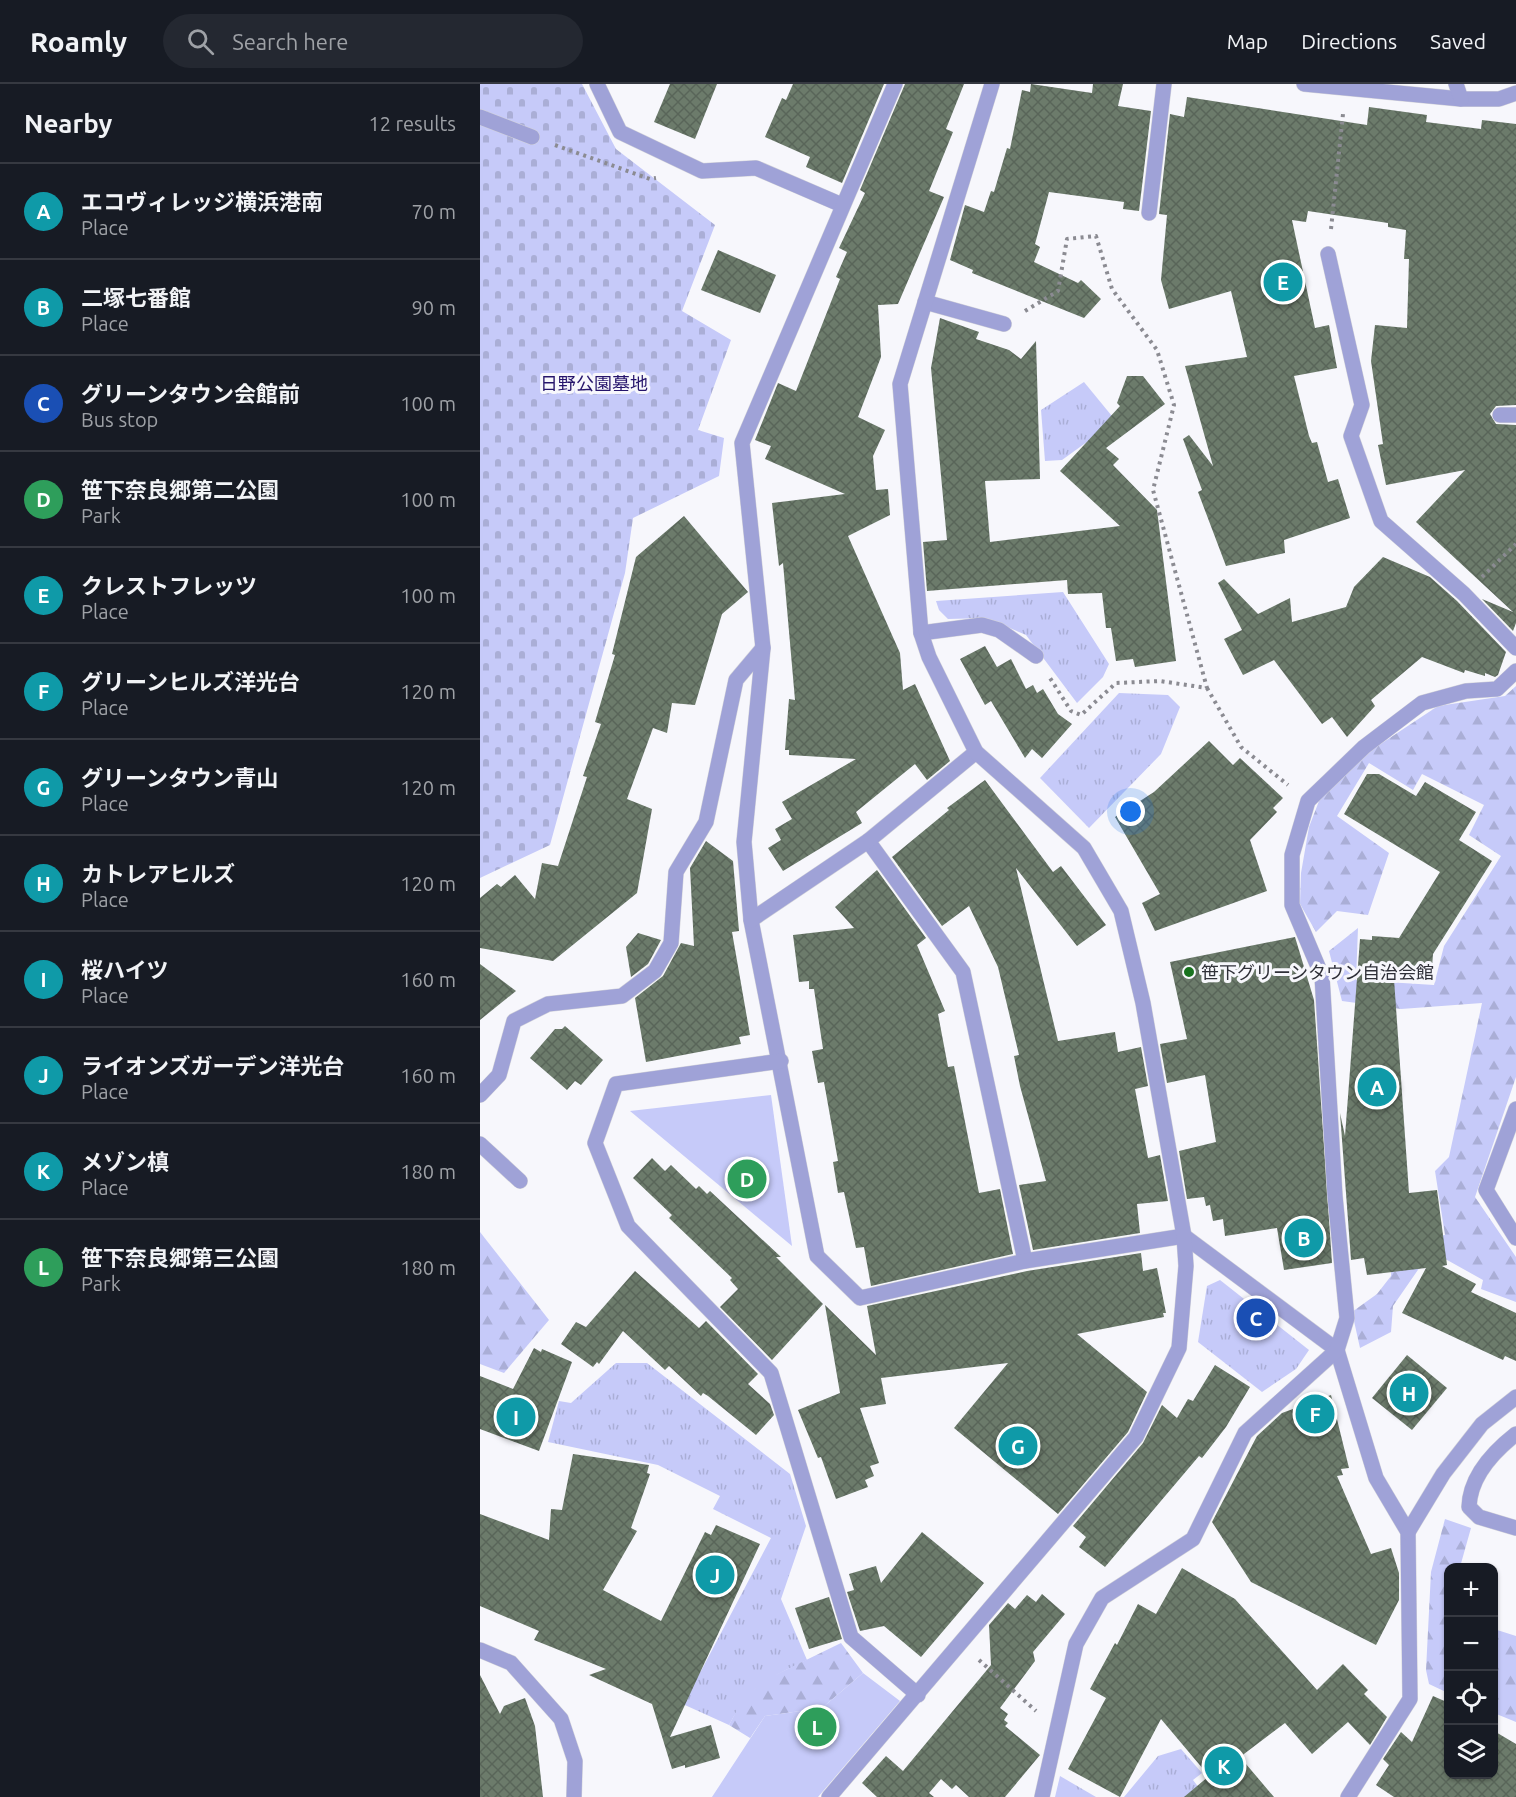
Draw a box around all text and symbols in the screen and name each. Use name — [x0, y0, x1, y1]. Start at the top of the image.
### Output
search box — [163, 14, 583, 68]
icon: search — [184, 25, 217, 58]
text: Roamly — [30, 26, 127, 57]
text: Search here — [232, 29, 348, 54]
text: Map — [1227, 29, 1268, 53]
text: Directions — [1301, 29, 1397, 53]
text: Saved — [1430, 29, 1486, 53]
text: Nearby — [24, 109, 112, 138]
text: 12 results — [368, 112, 456, 135]
text: エコヴィレッジ横浜港南 — [81, 189, 323, 214]
text: A — [36, 200, 51, 223]
text: 70 m — [412, 200, 456, 223]
text: Place — [81, 216, 129, 239]
pin: E — [1264, 260, 1302, 304]
text: 二塚七番館 — [81, 285, 191, 310]
text: B — [37, 296, 50, 319]
text: 90 m — [412, 296, 456, 319]
text: Place — [81, 312, 129, 335]
park label: 日野公園墓地 — [540, 373, 648, 393]
text: グリーンタウン会館前 — [81, 381, 300, 406]
text: C — [37, 392, 50, 415]
text: 100 m — [400, 392, 456, 415]
text: Bus stop — [81, 408, 158, 431]
text: 笹下奈良郷第二公園 — [81, 477, 279, 502]
text: D — [36, 488, 51, 511]
text: 100 m — [400, 488, 456, 511]
text: Park — [81, 504, 121, 527]
text: クレストフレッツ — [81, 573, 257, 598]
text: E — [38, 584, 49, 607]
text: 100 m — [400, 584, 456, 607]
text: Place — [81, 600, 129, 623]
text: グリーンヒルズ洋光台 — [81, 669, 300, 694]
text: F — [38, 680, 49, 703]
text: 120 m — [400, 680, 456, 703]
text: Place — [81, 696, 129, 719]
text: グリーンタウン青山 — [81, 765, 278, 790]
text: G — [37, 776, 50, 799]
text: 120 m — [400, 776, 456, 799]
text: Place — [81, 792, 129, 815]
your location — [1116, 797, 1145, 826]
text: カトレアヒルズ — [81, 861, 235, 886]
text: H — [36, 872, 51, 895]
text: 120 m — [400, 872, 456, 895]
text: Place — [81, 888, 129, 911]
text: 桜ハイツ — [81, 957, 169, 982]
place label: 笹下グリーンタウン自治会館 — [1201, 962, 1434, 982]
marker: 笹下グリーンタウン自治会館 — [1182, 965, 1196, 979]
text: I — [40, 968, 47, 991]
text: 160 m — [400, 968, 456, 991]
text: Place — [81, 984, 129, 1007]
text: ライオンズガーデン洋光台 — [81, 1053, 345, 1078]
text: J — [38, 1064, 49, 1087]
text: 160 m — [400, 1064, 456, 1087]
pin: A — [1358, 1064, 1396, 1110]
text: Place — [81, 1080, 129, 1103]
text: メゾン槙 — [81, 1149, 169, 1174]
pin: D — [728, 1156, 766, 1202]
text: K — [37, 1160, 50, 1183]
text: 180 m — [400, 1160, 456, 1183]
text: Place — [81, 1176, 129, 1199]
pin: B — [1284, 1216, 1324, 1260]
text: 笹下奈良郷第三公園 — [81, 1245, 279, 1270]
text: L — [38, 1256, 49, 1279]
text: 180 m — [400, 1256, 456, 1279]
text: Park — [81, 1272, 121, 1295]
pin: C — [1236, 1296, 1276, 1340]
pin: H — [1390, 1370, 1428, 1416]
pin: F — [1296, 1392, 1334, 1436]
pin: I — [496, 1394, 536, 1440]
pin: G — [998, 1424, 1038, 1468]
pin: J — [696, 1552, 734, 1598]
map controls — [1444, 1563, 1498, 1779]
button: + — [1444, 1563, 1498, 1617]
button: − — [1444, 1617, 1498, 1671]
button: locate — [1444, 1671, 1498, 1725]
pin: L — [798, 1704, 836, 1750]
button: layers — [1444, 1725, 1498, 1779]
pin: K — [1204, 1744, 1244, 1788]

